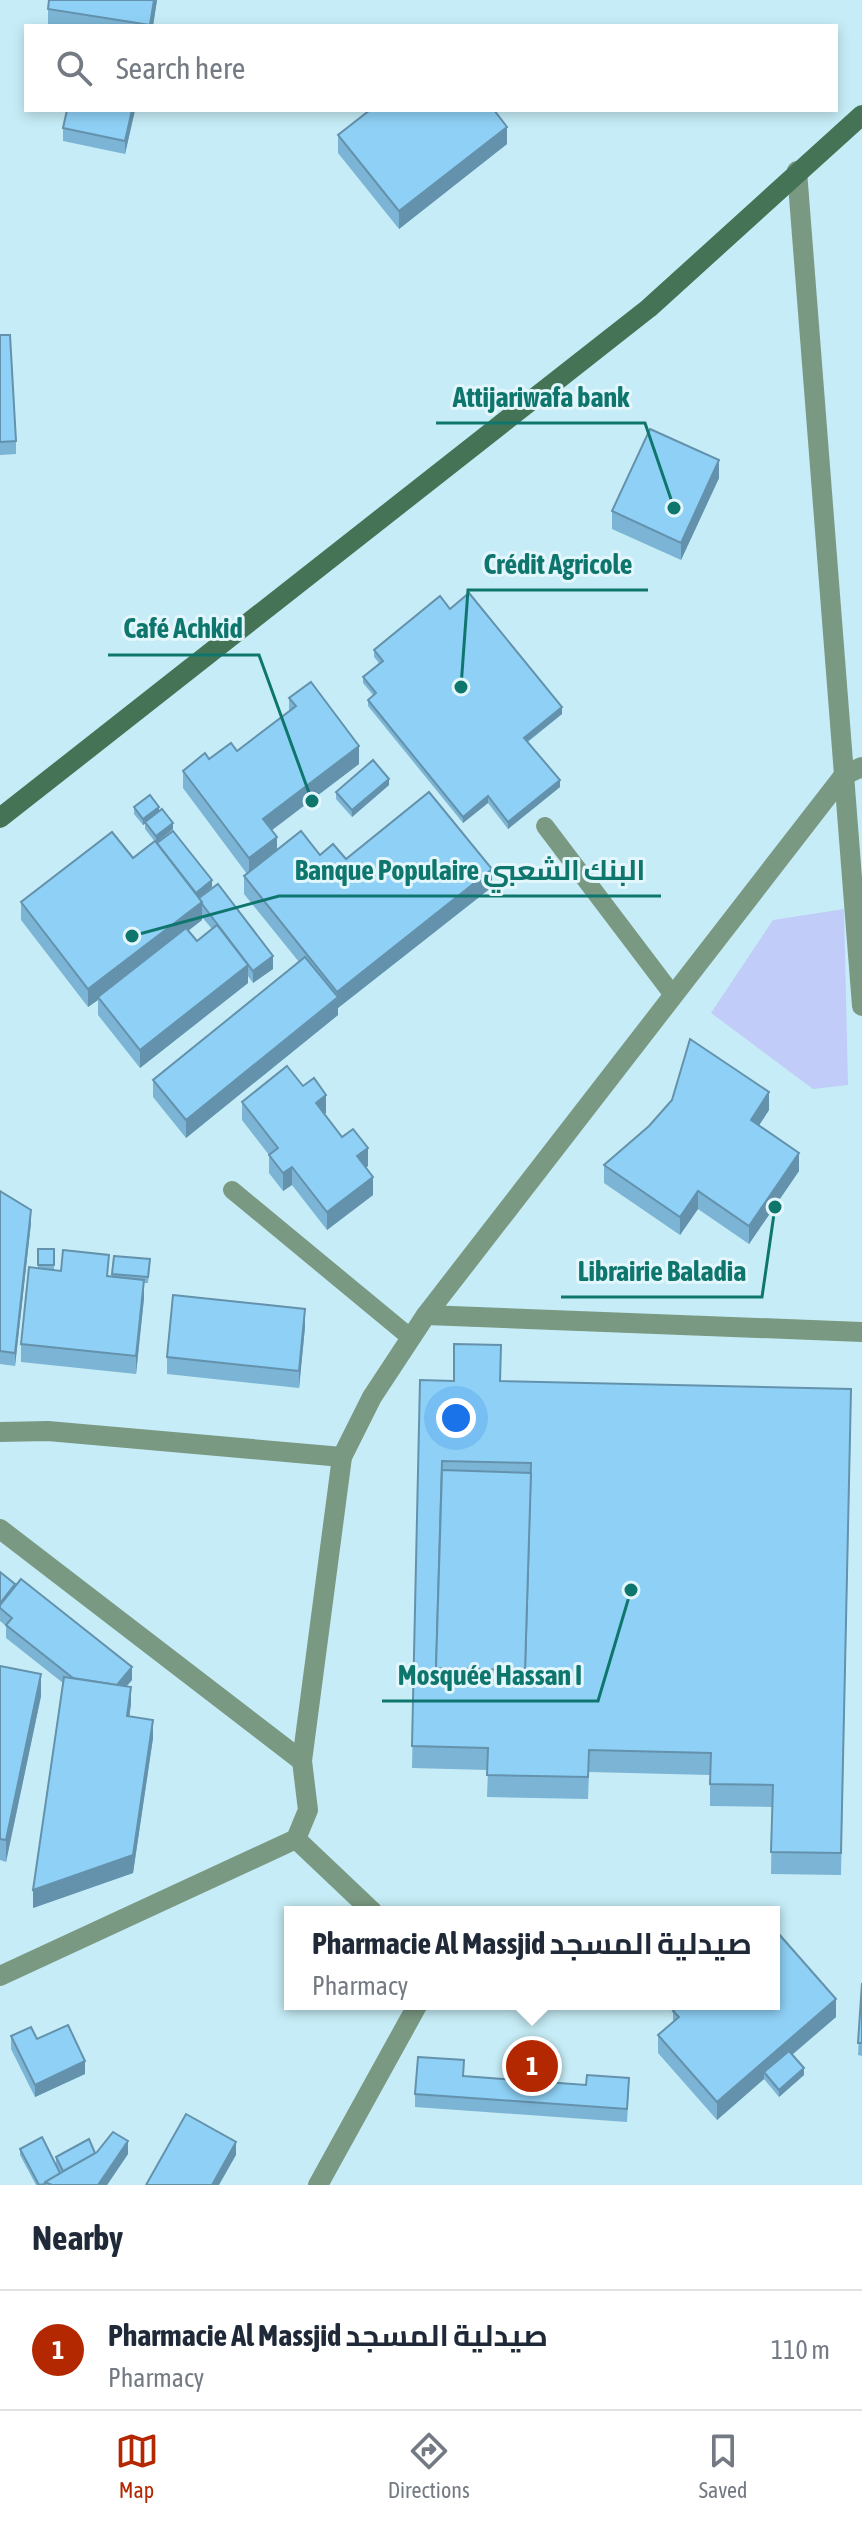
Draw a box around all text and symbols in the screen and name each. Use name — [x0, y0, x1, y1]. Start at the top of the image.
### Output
search box — [24, 24, 838, 112]
icon: search — [52, 46, 96, 90]
text: Search here — [116, 51, 245, 85]
callout: Attijariwafa bank — [436, 371, 645, 423]
text: Attijariwafa bank — [452, 381, 630, 413]
callout: Crédit Agricole — [468, 538, 648, 590]
text: Crédit Agricole — [484, 548, 632, 580]
callout: Café Achkid — [108, 603, 259, 655]
text: Café Achkid — [123, 612, 243, 644]
callout: Banque Populaire البنك الشعبي — [279, 844, 661, 896]
text: Banque Populaire البنك الشعبي — [295, 854, 645, 893]
callout: Librairie Baladia — [561, 1245, 762, 1297]
text: Librairie Baladia — [578, 1255, 746, 1287]
your location — [436, 1398, 476, 1438]
callout: Mosquée Hassan I — [382, 1649, 598, 1701]
text: Mosquée Hassan I — [398, 1659, 582, 1691]
popup — [284, 1906, 780, 2010]
text: Pharmacie Al Massjid صيدلية المسجد — [312, 1926, 752, 1960]
text: Pharmacy — [312, 1971, 408, 2001]
pin: 1 — [506, 2036, 558, 2096]
text: Nearby — [32, 2218, 123, 2257]
text: Pharmacie Al Massjid صيدلية المسجد — [108, 2318, 548, 2352]
text: 1 — [52, 2335, 64, 2365]
text: 110 m — [771, 2335, 830, 2365]
text: Pharmacy — [108, 2363, 204, 2393]
tab: Map — [115, 2429, 159, 2503]
tab: Directions — [388, 2429, 470, 2503]
tab: Saved — [699, 2429, 747, 2503]

